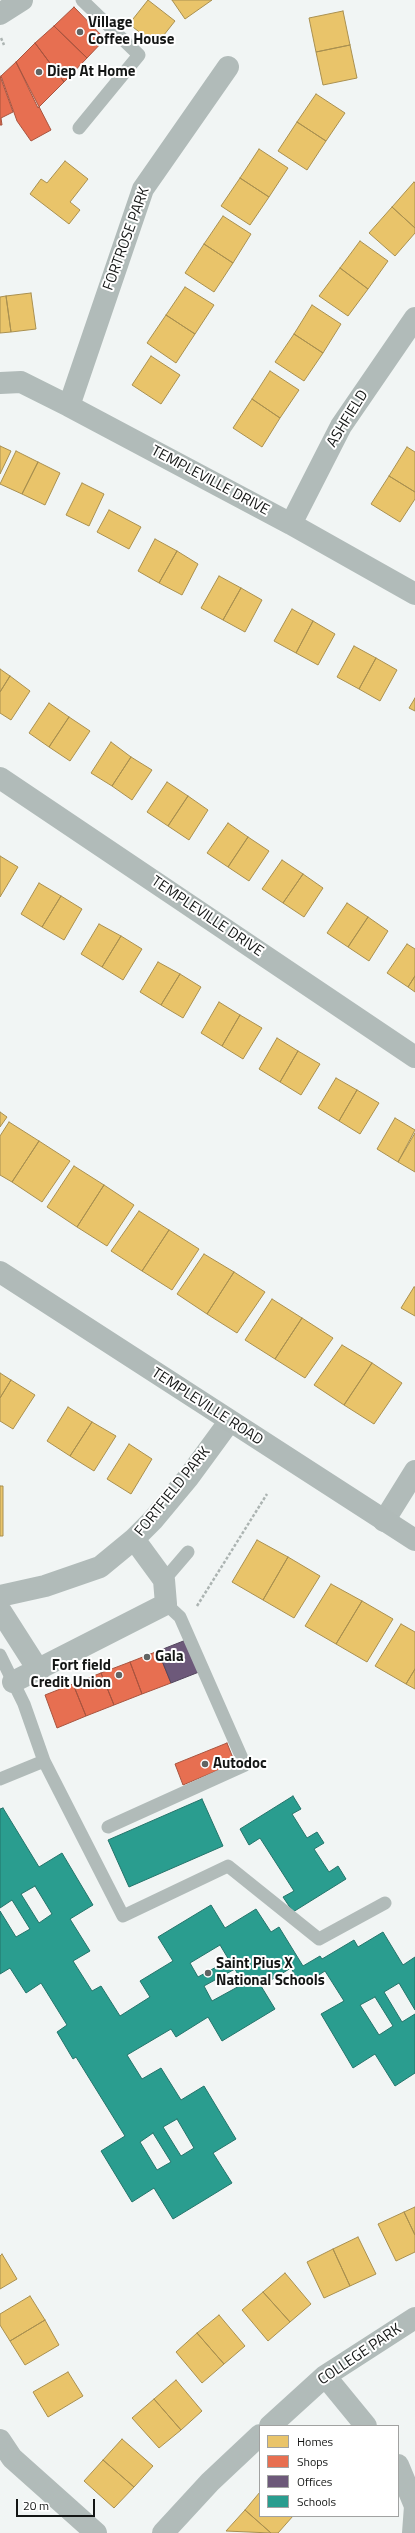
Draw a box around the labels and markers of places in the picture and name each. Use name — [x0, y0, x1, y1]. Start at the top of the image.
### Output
place label: Village Coffee House — [88, 14, 174, 49]
marker: Village Coffee House — [75, 27, 85, 37]
place label: Diep At Home — [47, 63, 135, 81]
marker: Diep At Home — [34, 67, 44, 77]
place label: Gala — [155, 1648, 184, 1666]
marker: Gala — [142, 1652, 152, 1662]
place label: Fort field Credit Union — [31, 1657, 111, 1692]
marker: Fort field Credit Union — [114, 1670, 124, 1680]
place label: Autodoc — [213, 1755, 267, 1773]
marker: Autodoc — [200, 1759, 210, 1769]
place label: Saint Pius X National Schools — [216, 1955, 325, 1990]
marker: Saint Pius X National Schools — [203, 1968, 213, 1978]

